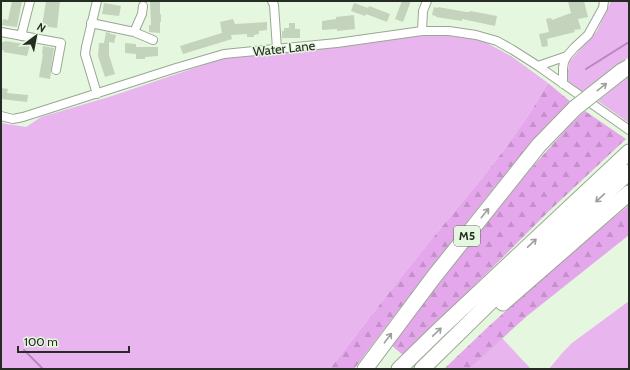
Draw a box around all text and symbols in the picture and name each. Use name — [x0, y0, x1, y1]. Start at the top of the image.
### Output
north arrow — [16, 16, 56, 56]
text: N — [34, 20, 48, 36]
street label: Water Lane — [252, 37, 316, 59]
one-way arrow — [596, 83, 607, 92]
one-way arrow — [596, 193, 606, 202]
one-way arrow — [480, 207, 489, 218]
road number: M5 — [454, 226, 480, 246]
one-way arrow — [527, 238, 537, 248]
one-way arrow — [432, 327, 442, 337]
scale bar — [18, 328, 129, 354]
one-way arrow — [384, 332, 392, 343]
text: 100 m — [24, 334, 58, 349]

